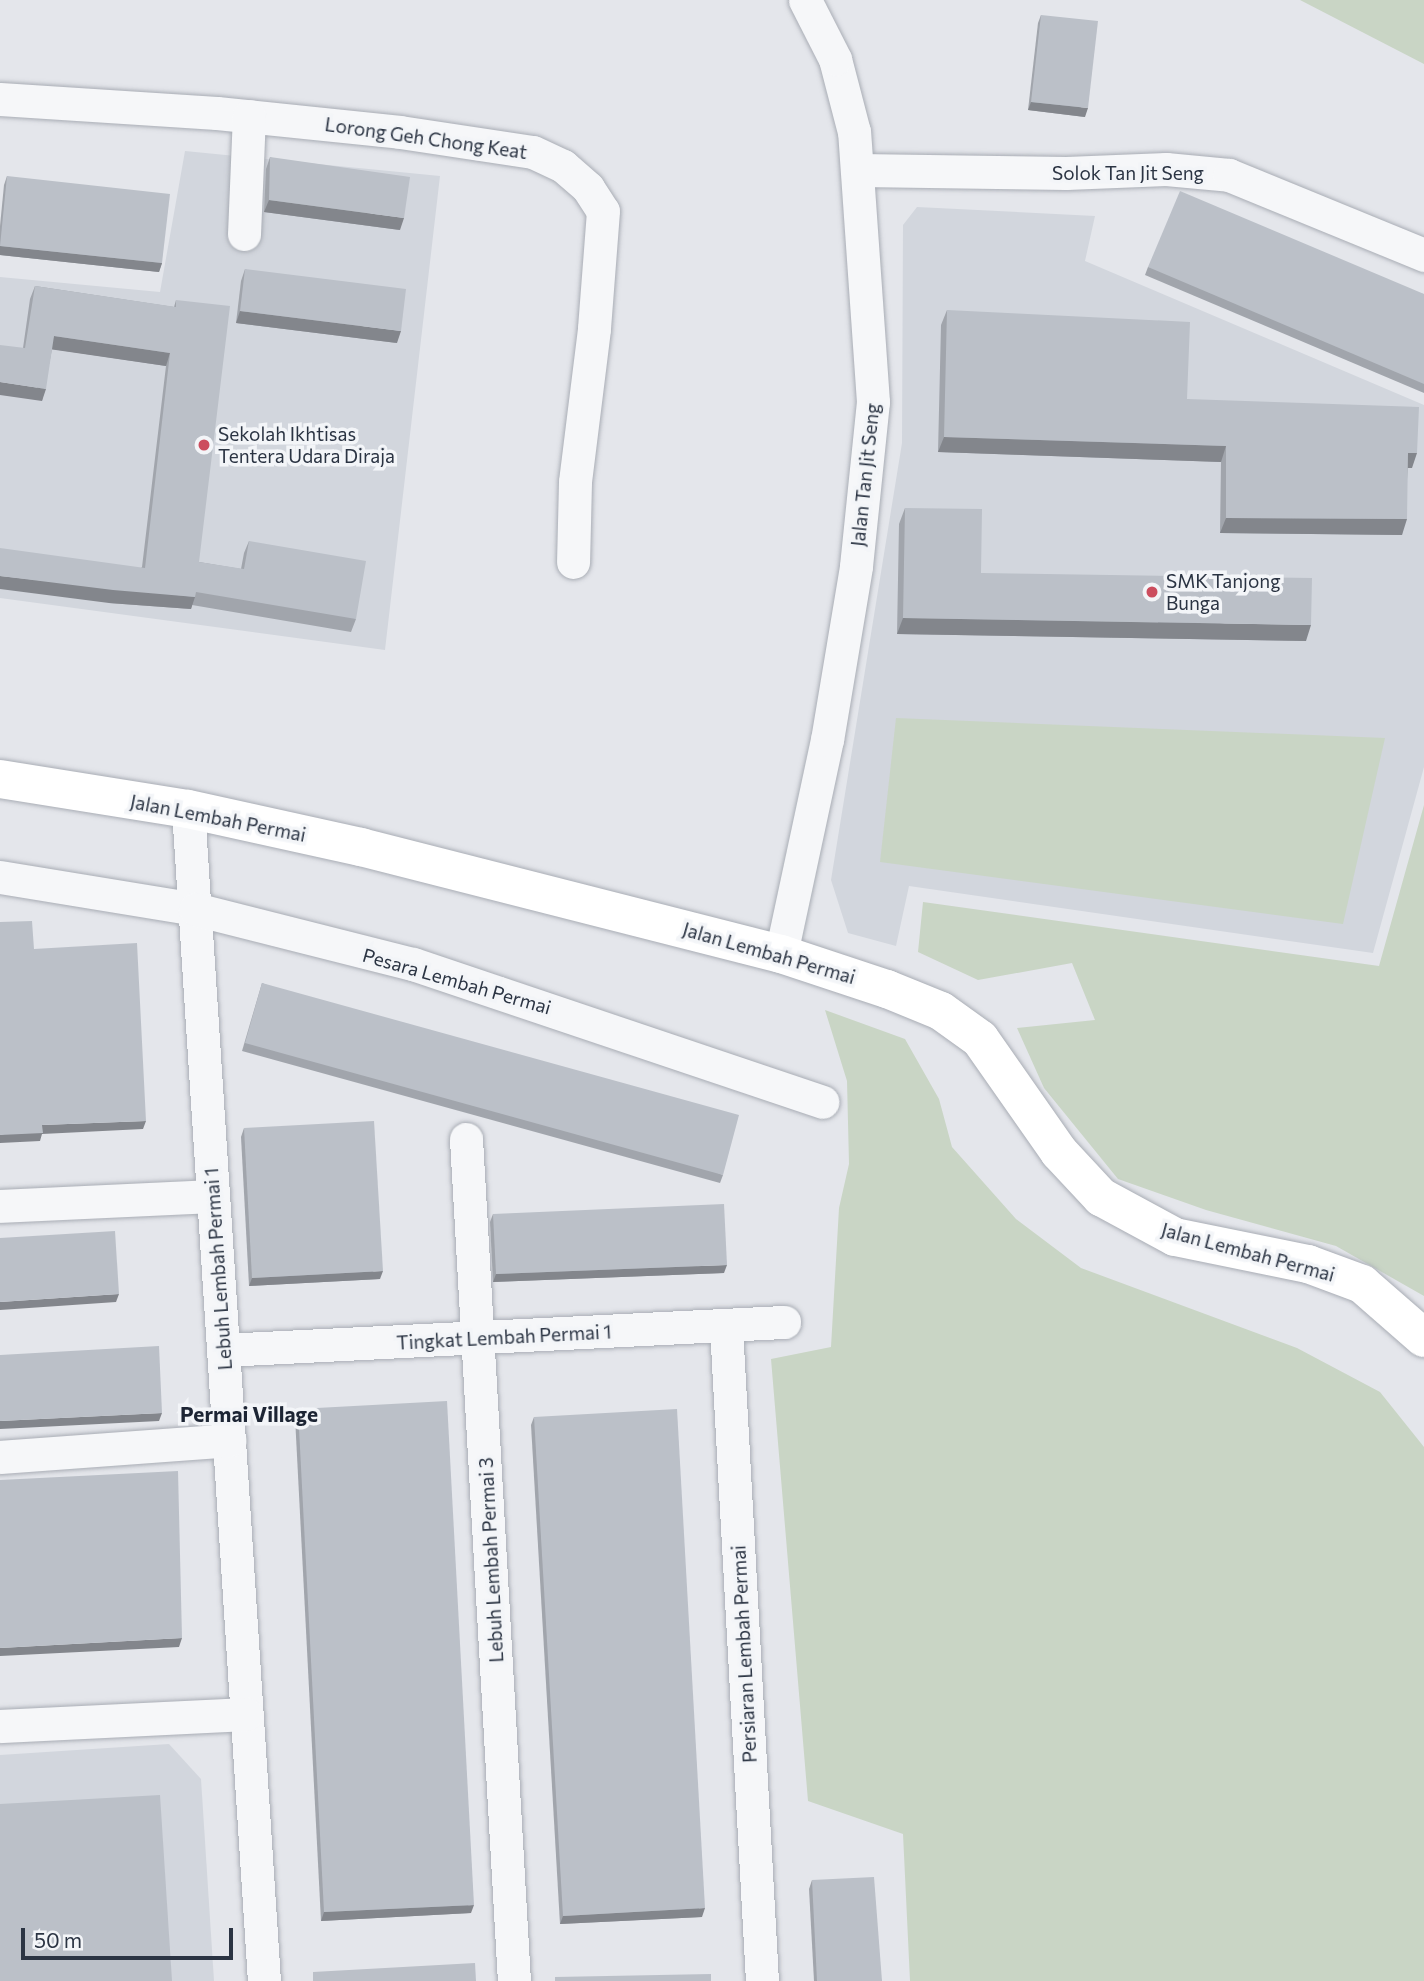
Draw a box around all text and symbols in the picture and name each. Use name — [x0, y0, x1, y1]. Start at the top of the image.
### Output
street label: Lorong Geh Chong Keat — [323, 113, 529, 163]
street label: Solok Tan Jit Seng — [1052, 162, 1204, 184]
street label: Jalan Tan Jit Seng — [846, 402, 884, 548]
place label: Sekolah Ikhtisas Tentera Udara Diraja — [218, 423, 395, 467]
marker: Sekolah Ikhtisas Tentera Udara Diraja — [196, 437, 212, 453]
place label: SMK Tanjong Bunga — [1166, 570, 1280, 614]
marker: SMK Tanjong Bunga — [1144, 584, 1160, 600]
street label: Jalan Lembah Permai — [128, 790, 308, 846]
street label: Jalan Lembah Permai — [680, 917, 858, 989]
street label: Pesara Lembah Permai — [360, 943, 554, 1019]
street label: Lebuh Lembah Permai 1 — [200, 1167, 236, 1371]
street label: Jalan Lembah Permai — [1159, 1218, 1337, 1286]
street label: Tingkat Lembah Permai 1 — [396, 1320, 612, 1354]
district label: Permai Village — [180, 1401, 318, 1427]
street label: Lebuh Lembah Permai 3 — [474, 1457, 508, 1663]
street label: Persiaran Lembah Permai — [727, 1545, 761, 1763]
scale bar — [24, 1914, 236, 1958]
text: 50 m — [34, 1927, 82, 1952]

